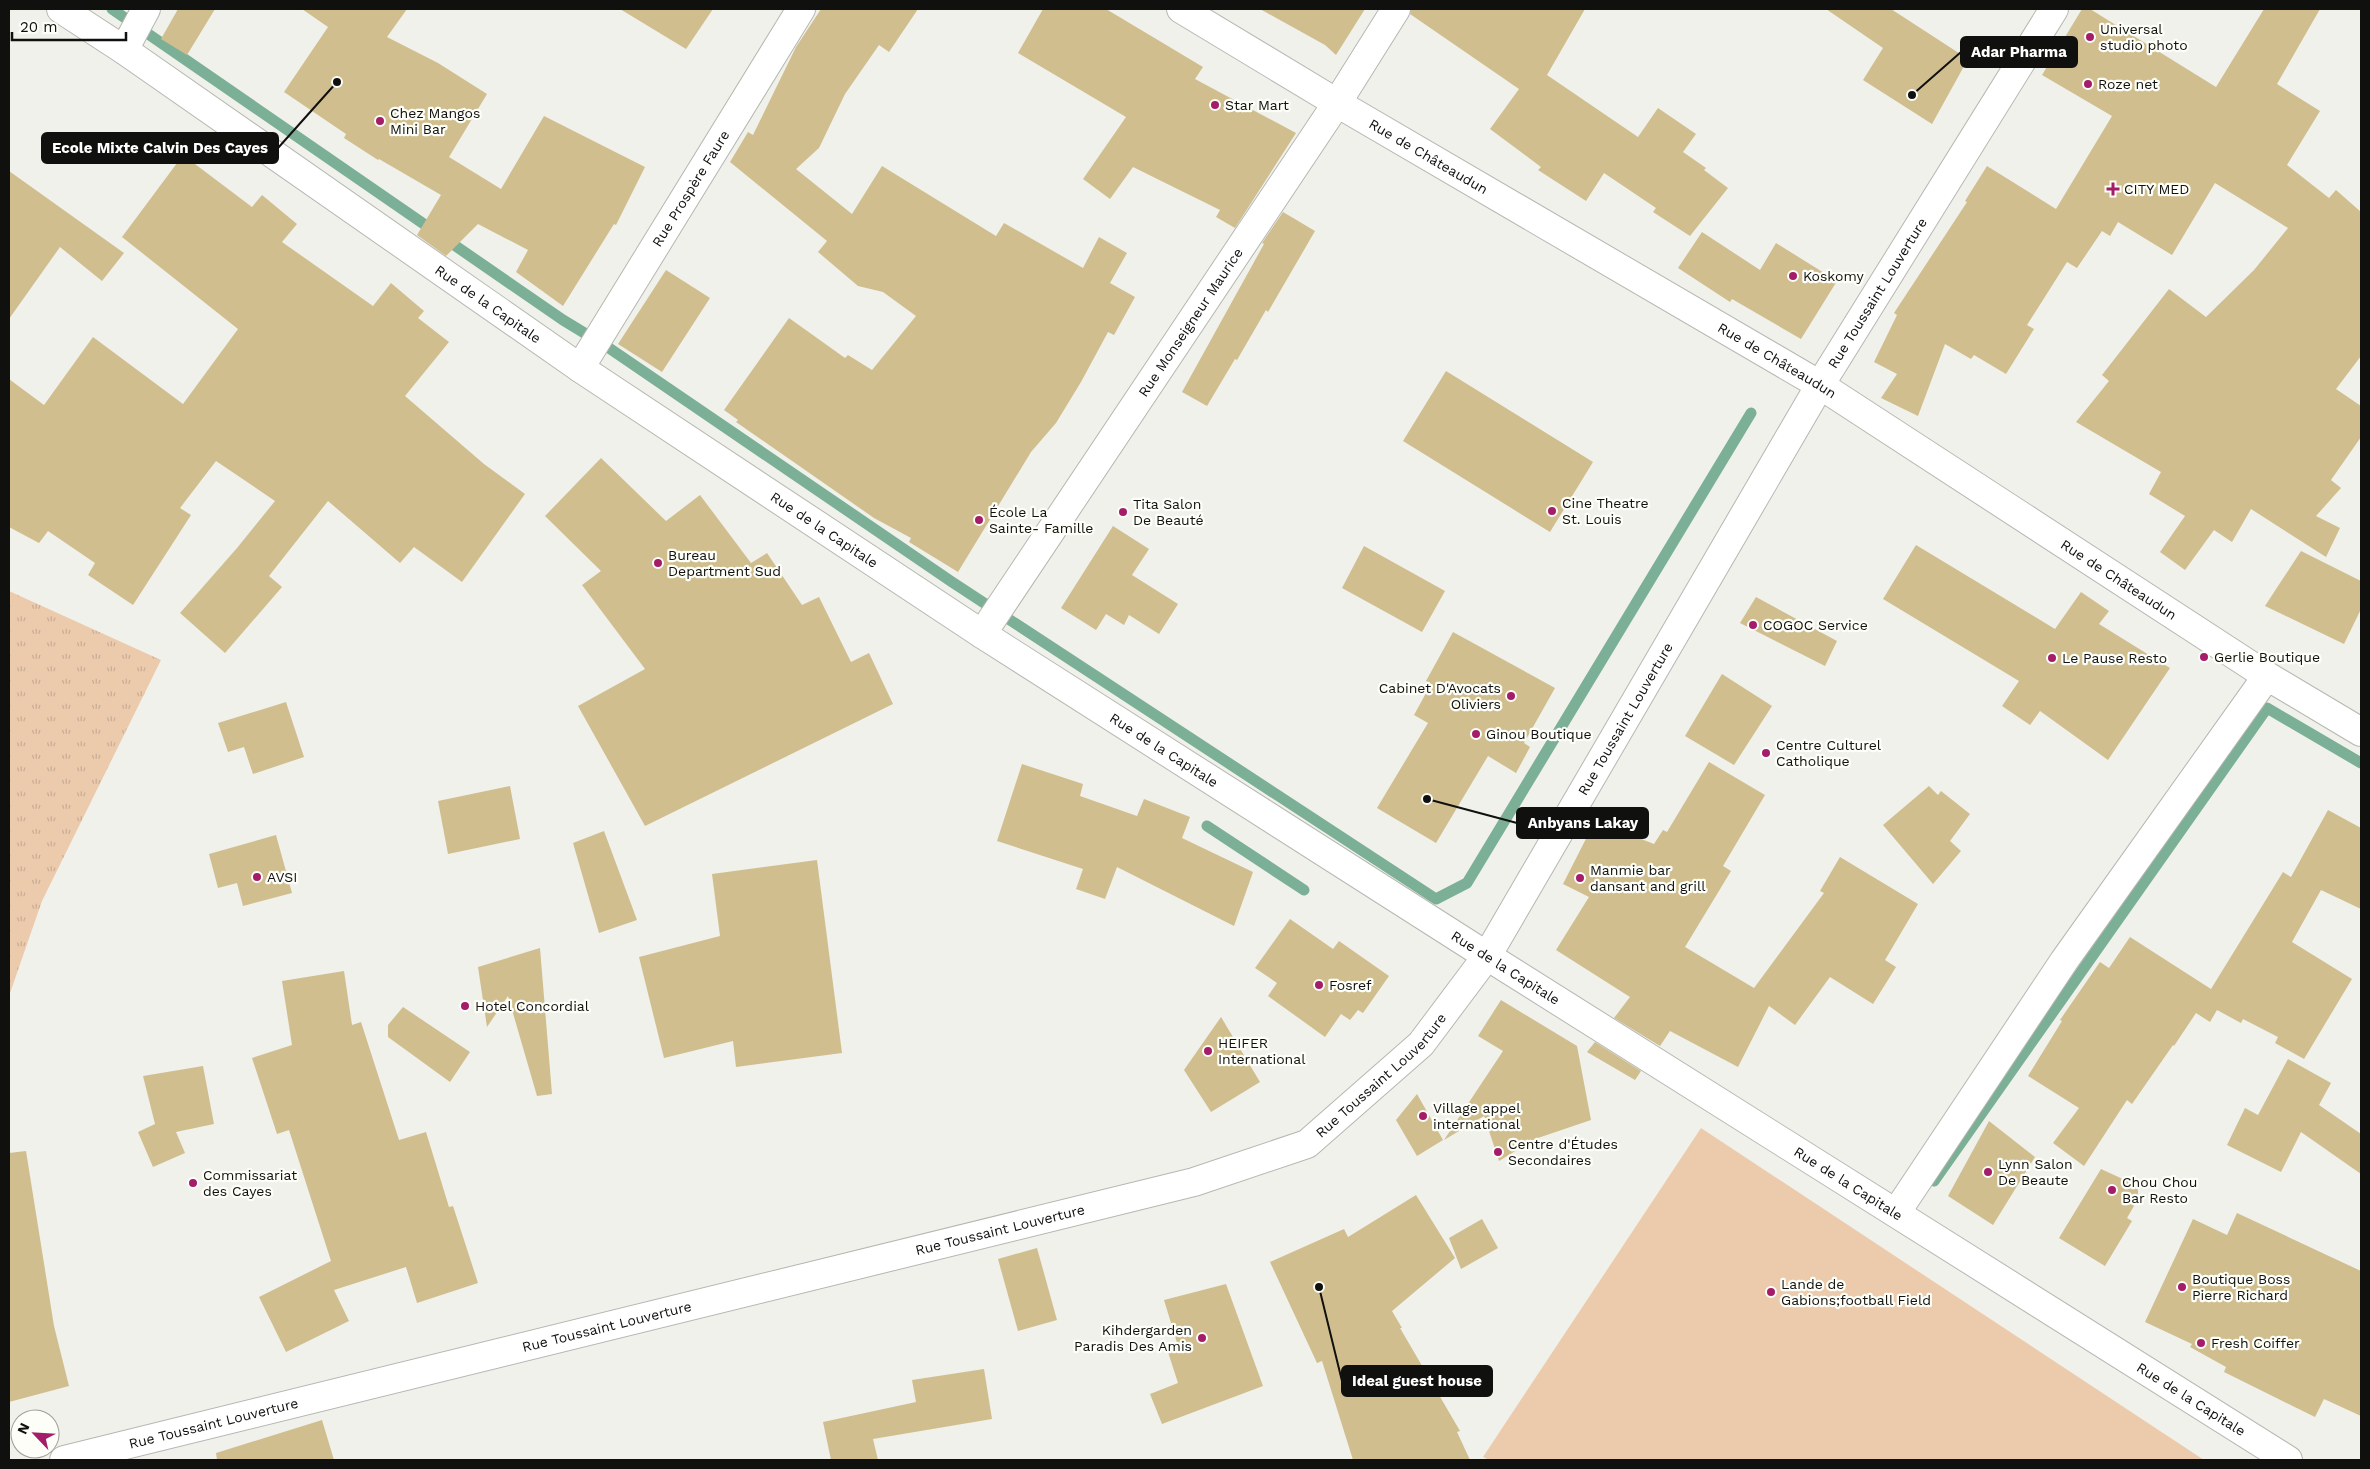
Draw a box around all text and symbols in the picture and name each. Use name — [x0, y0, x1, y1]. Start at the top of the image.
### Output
scale bar — [12, 10, 126, 42]
text: 20 m — [20, 18, 58, 36]
place label: Universal studio photo — [2100, 21, 2188, 53]
marker: Universal studio photo — [2084, 31, 2096, 43]
callout: Adar Pharma — [1961, 37, 2077, 67]
text: Adar Pharma — [1971, 43, 2067, 61]
place label: Roze net — [2098, 76, 2158, 92]
marker: Roze net — [2082, 78, 2094, 90]
place label: Star Mart — [1225, 97, 1289, 113]
marker: Star Mart — [1209, 99, 1221, 111]
place label: Chez Mangos Mini Bar — [390, 105, 480, 137]
marker: Chez Mangos Mini Bar — [374, 115, 386, 127]
street label: Rue de Châteaudun — [1366, 115, 1491, 197]
street label: Rue Prospère Faure — [649, 127, 732, 249]
callout: Ecole Mixte Calvin Des Cayes — [42, 133, 278, 163]
text: Ecole Mixte Calvin Des Cayes — [52, 139, 268, 157]
place label: CITY MED — [2124, 181, 2189, 197]
marker: CITY MED — [2106, 182, 2120, 196]
street label: Rue Toussaint Louverture — [1825, 215, 1930, 371]
street label: Rue Monseigneur Maurice — [1135, 245, 1246, 400]
street label: Rue de la Capitale — [432, 261, 544, 346]
place label: Koskomy — [1803, 268, 1865, 284]
marker: Koskomy — [1787, 270, 1799, 282]
street label: Rue de Châteaudun — [1715, 319, 1839, 402]
street label: Rue de la Capitale — [768, 488, 881, 571]
place label: Cine Theatre St. Louis — [1562, 495, 1648, 527]
place label: Tita Salon De Beauté — [1133, 496, 1204, 528]
place label: École La Sainte- Famille — [989, 504, 1093, 536]
marker: Cine Theatre St. Louis — [1546, 505, 1558, 517]
marker: Tita Salon De Beauté — [1117, 506, 1129, 518]
marker: École La Sainte- Famille — [973, 514, 985, 526]
street label: Rue de Châteaudun — [2058, 536, 2180, 623]
place label: Bureau Department Sud — [668, 547, 781, 579]
marker: Bureau Department Sud — [652, 557, 664, 569]
place label: COGOC Service — [1763, 617, 1868, 633]
marker: COGOC Service — [1747, 619, 1759, 631]
street label: Rue Toussaint Louverture — [1575, 640, 1676, 798]
place label: Gerlie Boutique — [2214, 649, 2320, 665]
place label: Le Pause Resto — [2062, 650, 2167, 666]
marker: Gerlie Boutique — [2198, 651, 2210, 663]
marker: Le Pause Resto — [2046, 652, 2058, 664]
place label: Cabinet D'Avocats Oliviers — [1379, 680, 1501, 712]
marker: Cabinet D'Avocats Oliviers — [1505, 690, 1517, 702]
street label: Rue de la Capitale — [1107, 710, 1221, 790]
place label: Ginou Boutique — [1486, 726, 1592, 742]
marker: Ginou Boutique — [1470, 728, 1482, 740]
place label: Centre Culturel Catholique — [1776, 737, 1882, 769]
marker: Centre Culturel Catholique — [1760, 747, 1772, 759]
callout: Anbyans Lakay — [1517, 808, 1648, 838]
text: Anbyans Lakay — [1528, 814, 1639, 832]
place label: Manmie bar dansant and grill — [1590, 862, 1706, 894]
place label: AVSI — [267, 869, 297, 885]
marker: AVSI — [251, 871, 263, 883]
marker: Manmie bar dansant and grill — [1574, 872, 1586, 884]
street label: Rue de la Capitale — [1448, 927, 1563, 1008]
place label: Fosref — [1329, 977, 1372, 993]
marker: Fosref — [1313, 979, 1325, 991]
place label: Hotel Concordial — [475, 998, 590, 1014]
marker: Hotel Concordial — [459, 1000, 471, 1012]
street label: Rue Toussaint Louverture — [1312, 1010, 1449, 1141]
place label: HEIFER International — [1218, 1035, 1306, 1067]
marker: HEIFER International — [1202, 1045, 1214, 1057]
place label: Village appel international — [1433, 1100, 1521, 1132]
marker: Village appel international — [1417, 1110, 1429, 1122]
place label: Centre d'Études Secondaires — [1508, 1136, 1618, 1168]
street label: Rue de la Capitale — [1791, 1143, 1906, 1223]
marker: Centre d'Études Secondaires — [1492, 1146, 1504, 1158]
place label: Lynn Salon De Beaute — [1998, 1156, 2073, 1188]
marker: Lynn Salon De Beaute — [1982, 1166, 1994, 1178]
place label: Commissariat des Cayes — [203, 1167, 297, 1199]
place label: Chou Chou Bar Resto — [2122, 1174, 2197, 1206]
marker: Commissariat des Cayes — [187, 1177, 199, 1189]
marker: Chou Chou Bar Resto — [2106, 1184, 2118, 1196]
street label: Rue Toussaint Louverture — [914, 1201, 1086, 1258]
place label: Boutique Boss Pierre Richard — [2192, 1271, 2290, 1303]
place label: Lande de Gabions;football Field — [1781, 1276, 1931, 1308]
marker: Boutique Boss Pierre Richard — [2176, 1281, 2188, 1293]
marker: Lande de Gabions;football Field — [1765, 1286, 1777, 1298]
street label: Rue Toussaint Louverture — [520, 1298, 693, 1355]
place label: Kihdergarden Paradis Des Amis — [1074, 1322, 1192, 1354]
marker: Kihdergarden Paradis Des Amis — [1196, 1332, 1208, 1344]
place label: Fresh Coiffer — [2211, 1335, 2300, 1351]
marker: Fresh Coiffer — [2195, 1337, 2207, 1349]
street label: Rue de la Capitale — [2134, 1359, 2248, 1439]
callout: Ideal guest house — [1342, 1366, 1492, 1396]
text: Ideal guest house — [1352, 1372, 1482, 1390]
street label: Rue Toussaint Louverture — [127, 1395, 300, 1452]
north arrow — [10, 1409, 60, 1459]
text: N — [14, 1420, 33, 1437]

